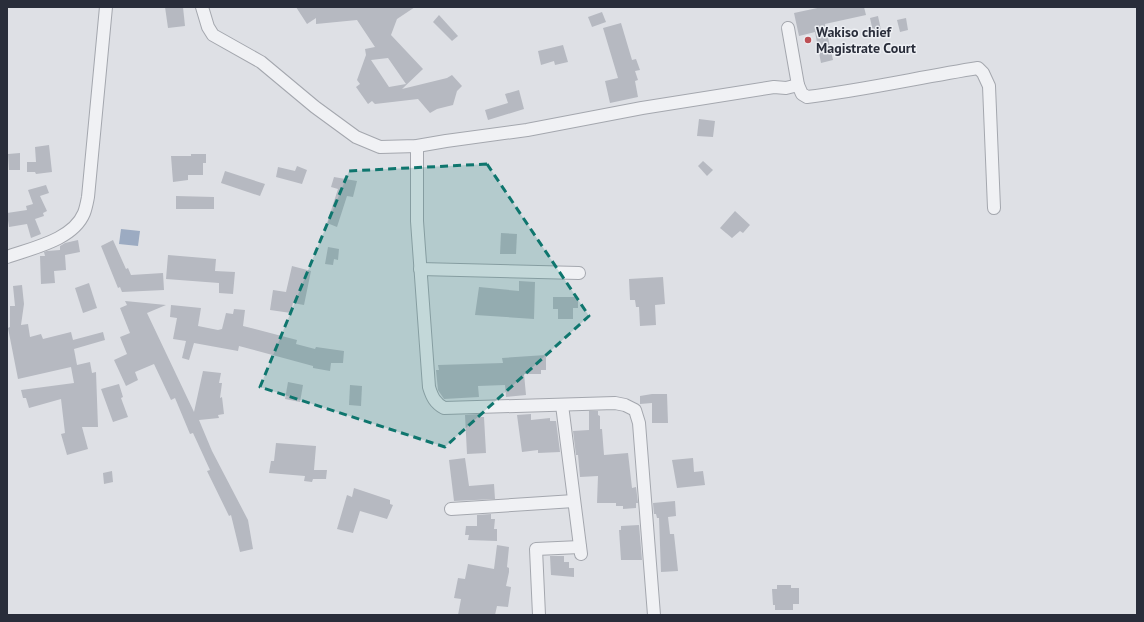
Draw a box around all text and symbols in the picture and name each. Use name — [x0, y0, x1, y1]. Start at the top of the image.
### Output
place label: Wakiso chief Magistrate Court — [816, 23, 916, 57]
marker: Wakiso chief Magistrate Court — [803, 35, 813, 45]

